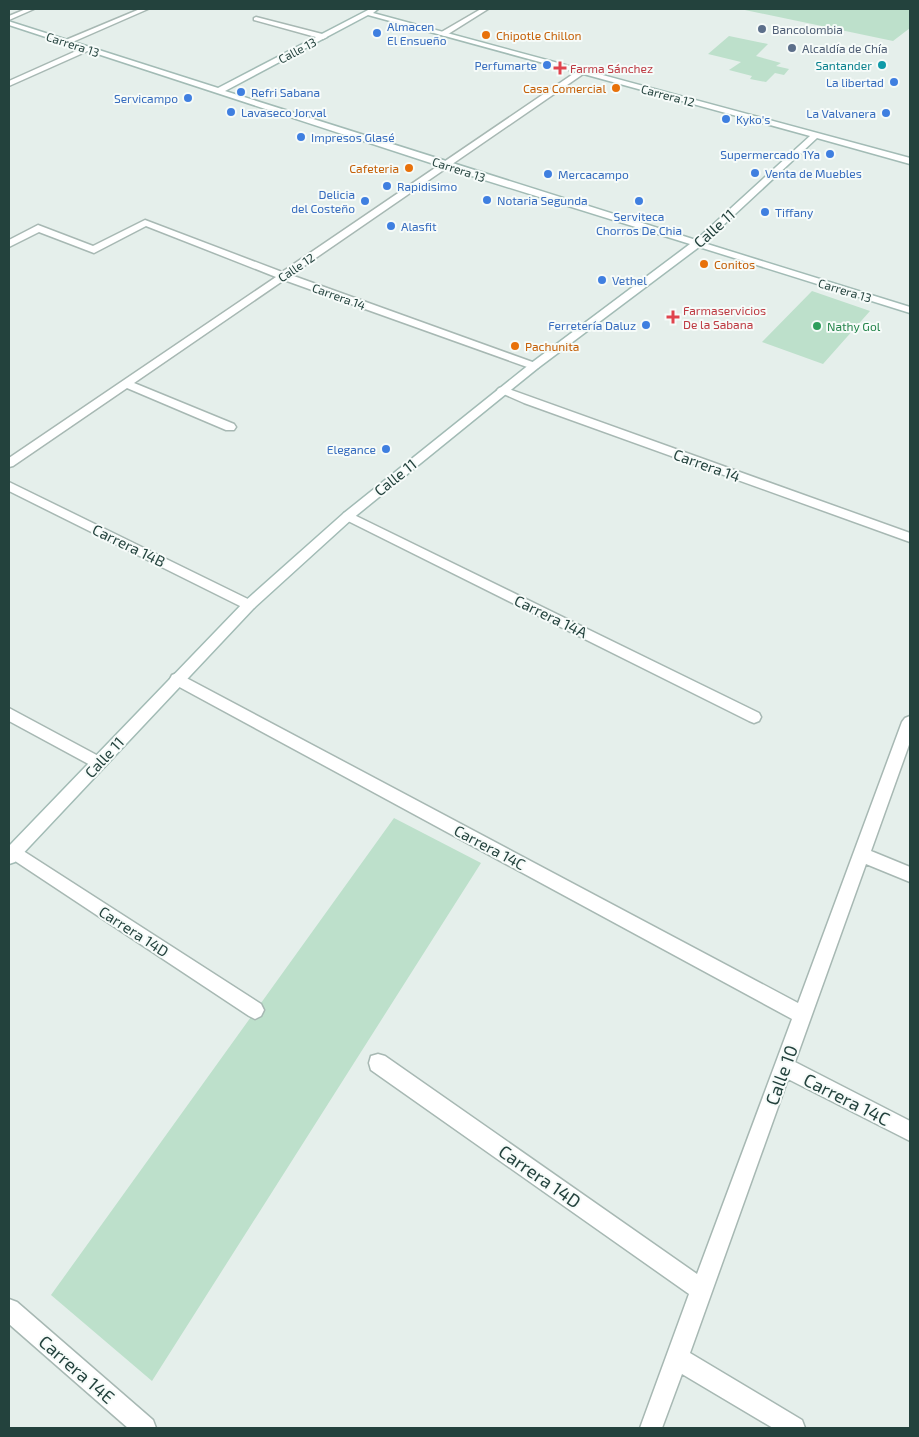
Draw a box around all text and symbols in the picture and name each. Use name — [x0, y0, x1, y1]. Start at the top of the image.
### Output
place label: Almacen El Ensueño — [387, 19, 447, 47]
place label: Bancolombia — [772, 22, 843, 36]
marker: Bancolombia — [756, 23, 768, 35]
marker: Almacen El Ensueño — [371, 27, 383, 39]
place label: Chipotle Chillon — [496, 28, 582, 42]
street label: Carrera 13 — [45, 29, 101, 59]
marker: Chipotle Chillon — [480, 29, 492, 41]
street label: Calle 13 — [276, 34, 318, 66]
place label: Alcaldía de Chía — [802, 41, 888, 55]
marker: Alcaldía de Chía — [786, 42, 798, 54]
place label: Perfumarte — [474, 58, 537, 72]
place label: Santander — [815, 58, 872, 72]
marker: Perfumarte — [541, 59, 553, 71]
marker: Santander — [876, 59, 888, 71]
place label: Farma Sánchez — [570, 61, 653, 75]
marker: Farma Sánchez — [554, 62, 566, 74]
place label: La libertad — [826, 75, 884, 89]
marker: La libertad — [888, 76, 900, 88]
place label: Casa Comercial — [523, 81, 606, 95]
street label: Carrera 12 — [640, 81, 697, 109]
marker: Casa Comercial — [610, 82, 622, 94]
place label: Refri Sabana — [251, 85, 320, 99]
marker: Refri Sabana — [235, 86, 247, 98]
place label: Servicampo — [114, 91, 178, 105]
marker: Servicampo — [182, 92, 194, 104]
place label: Lavaseco Jorval — [241, 105, 327, 119]
marker: Lavaseco Jorval — [225, 106, 237, 118]
place label: La Valvanera — [806, 106, 876, 120]
marker: La Valvanera — [880, 107, 892, 119]
place label: Kyko's — [736, 112, 770, 126]
marker: Kyko's — [720, 113, 732, 125]
place label: Impresos Glasé — [311, 130, 395, 144]
marker: Impresos Glasé — [295, 131, 307, 143]
place label: Supermercado 1Ya — [720, 147, 820, 161]
marker: Supermercado 1Ya — [824, 148, 836, 160]
street label: Carrera 13 — [431, 154, 487, 184]
place label: Cafeteria — [349, 161, 399, 175]
marker: Cafeteria — [403, 162, 415, 174]
place label: Venta de Muebles — [765, 166, 862, 180]
place label: Mercacampo — [558, 167, 629, 181]
marker: Venta de Muebles — [749, 167, 761, 179]
marker: Mercacampo — [542, 168, 554, 180]
place label: Rapidisimo — [397, 179, 457, 193]
marker: Rapidisimo — [381, 180, 393, 192]
place label: Delicia del Costeño — [291, 187, 355, 215]
place label: Notaria Segunda — [497, 193, 588, 207]
marker: Notaria Segunda — [481, 194, 493, 206]
marker: Delicia del Costeño — [359, 195, 371, 207]
marker: Serviteca Chorros De Chia — [633, 195, 645, 207]
street label: Calle 11 — [690, 205, 738, 251]
place label: Tiffany — [775, 205, 814, 219]
marker: Tiffany — [759, 206, 771, 218]
place label: Serviteca Chorros De Chia — [596, 209, 682, 237]
place label: Alasfit — [401, 219, 437, 233]
marker: Alasfit — [385, 220, 397, 232]
street label: Calle 12 — [275, 250, 317, 284]
place label: Conitos — [714, 257, 755, 271]
marker: Conitos — [698, 258, 710, 270]
place label: Vethel — [612, 273, 647, 287]
marker: Vethel — [596, 274, 608, 286]
street label: Carrera 13 — [817, 275, 873, 305]
street label: Carrera 14 — [310, 280, 368, 312]
place label: Farmaservicios De la Sabana — [683, 303, 766, 331]
marker: Farmaservicios De la Sabana — [667, 311, 679, 323]
place label: Ferretería Daluz — [548, 318, 636, 332]
marker: Ferretería Daluz — [640, 319, 652, 331]
place label: Nathy Gol — [827, 319, 881, 333]
marker: Nathy Gol — [811, 320, 823, 332]
place label: Pachunita — [525, 339, 579, 353]
marker: Pachunita — [509, 340, 521, 352]
place label: Elegance — [327, 442, 376, 456]
marker: Elegance — [380, 443, 392, 455]
street label: Carrera 14 — [671, 445, 743, 485]
street label: Calle 11 — [370, 455, 420, 499]
street label: Carrera 14B — [90, 520, 168, 570]
street label: Carrera 14A — [512, 591, 591, 642]
street label: Calle 11 — [81, 733, 127, 781]
street label: Carrera 14C — [451, 821, 529, 873]
street label: Carrera 14D — [96, 902, 172, 960]
street label: Calle 10 — [760, 1042, 802, 1108]
street label: Carrera 14C — [800, 1068, 894, 1130]
street label: Carrera 14D — [495, 1140, 585, 1212]
street label: Carrera 14E — [35, 1330, 119, 1408]

